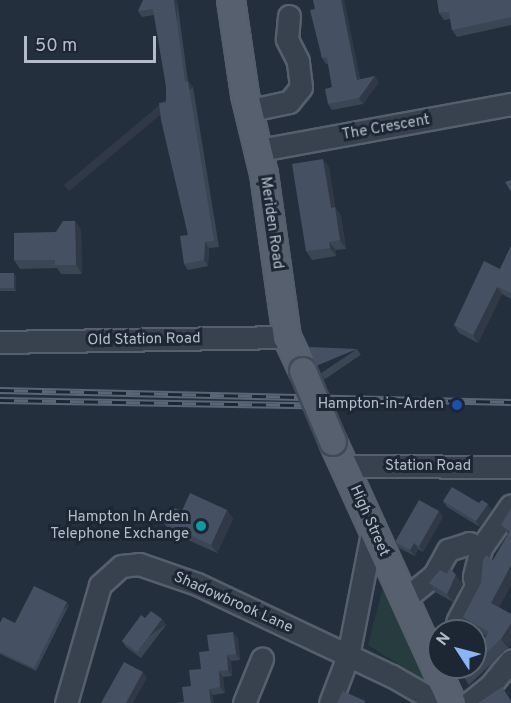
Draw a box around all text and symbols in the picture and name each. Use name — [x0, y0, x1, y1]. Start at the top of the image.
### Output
scale bar — [27, 24, 159, 62]
text: 50 m — [35, 35, 77, 58]
street label: The Crescent — [341, 111, 431, 145]
street label: Meriden Road — [256, 176, 286, 270]
street label: Old Station Road — [87, 330, 201, 350]
place label: Hampton-in-Arden — [318, 396, 444, 414]
marker: Hampton-in-Arden — [448, 396, 466, 414]
street label: Station Road — [385, 458, 471, 476]
street label: High Street — [345, 483, 393, 559]
place label: Hampton In Arden Telephone Exchange — [50, 508, 189, 543]
marker: Hampton In Arden Telephone Exchange — [194, 519, 208, 533]
street label: Shadowbrook Lane — [171, 569, 295, 637]
north arrow — [427, 619, 487, 679]
text: N — [433, 629, 456, 650]

